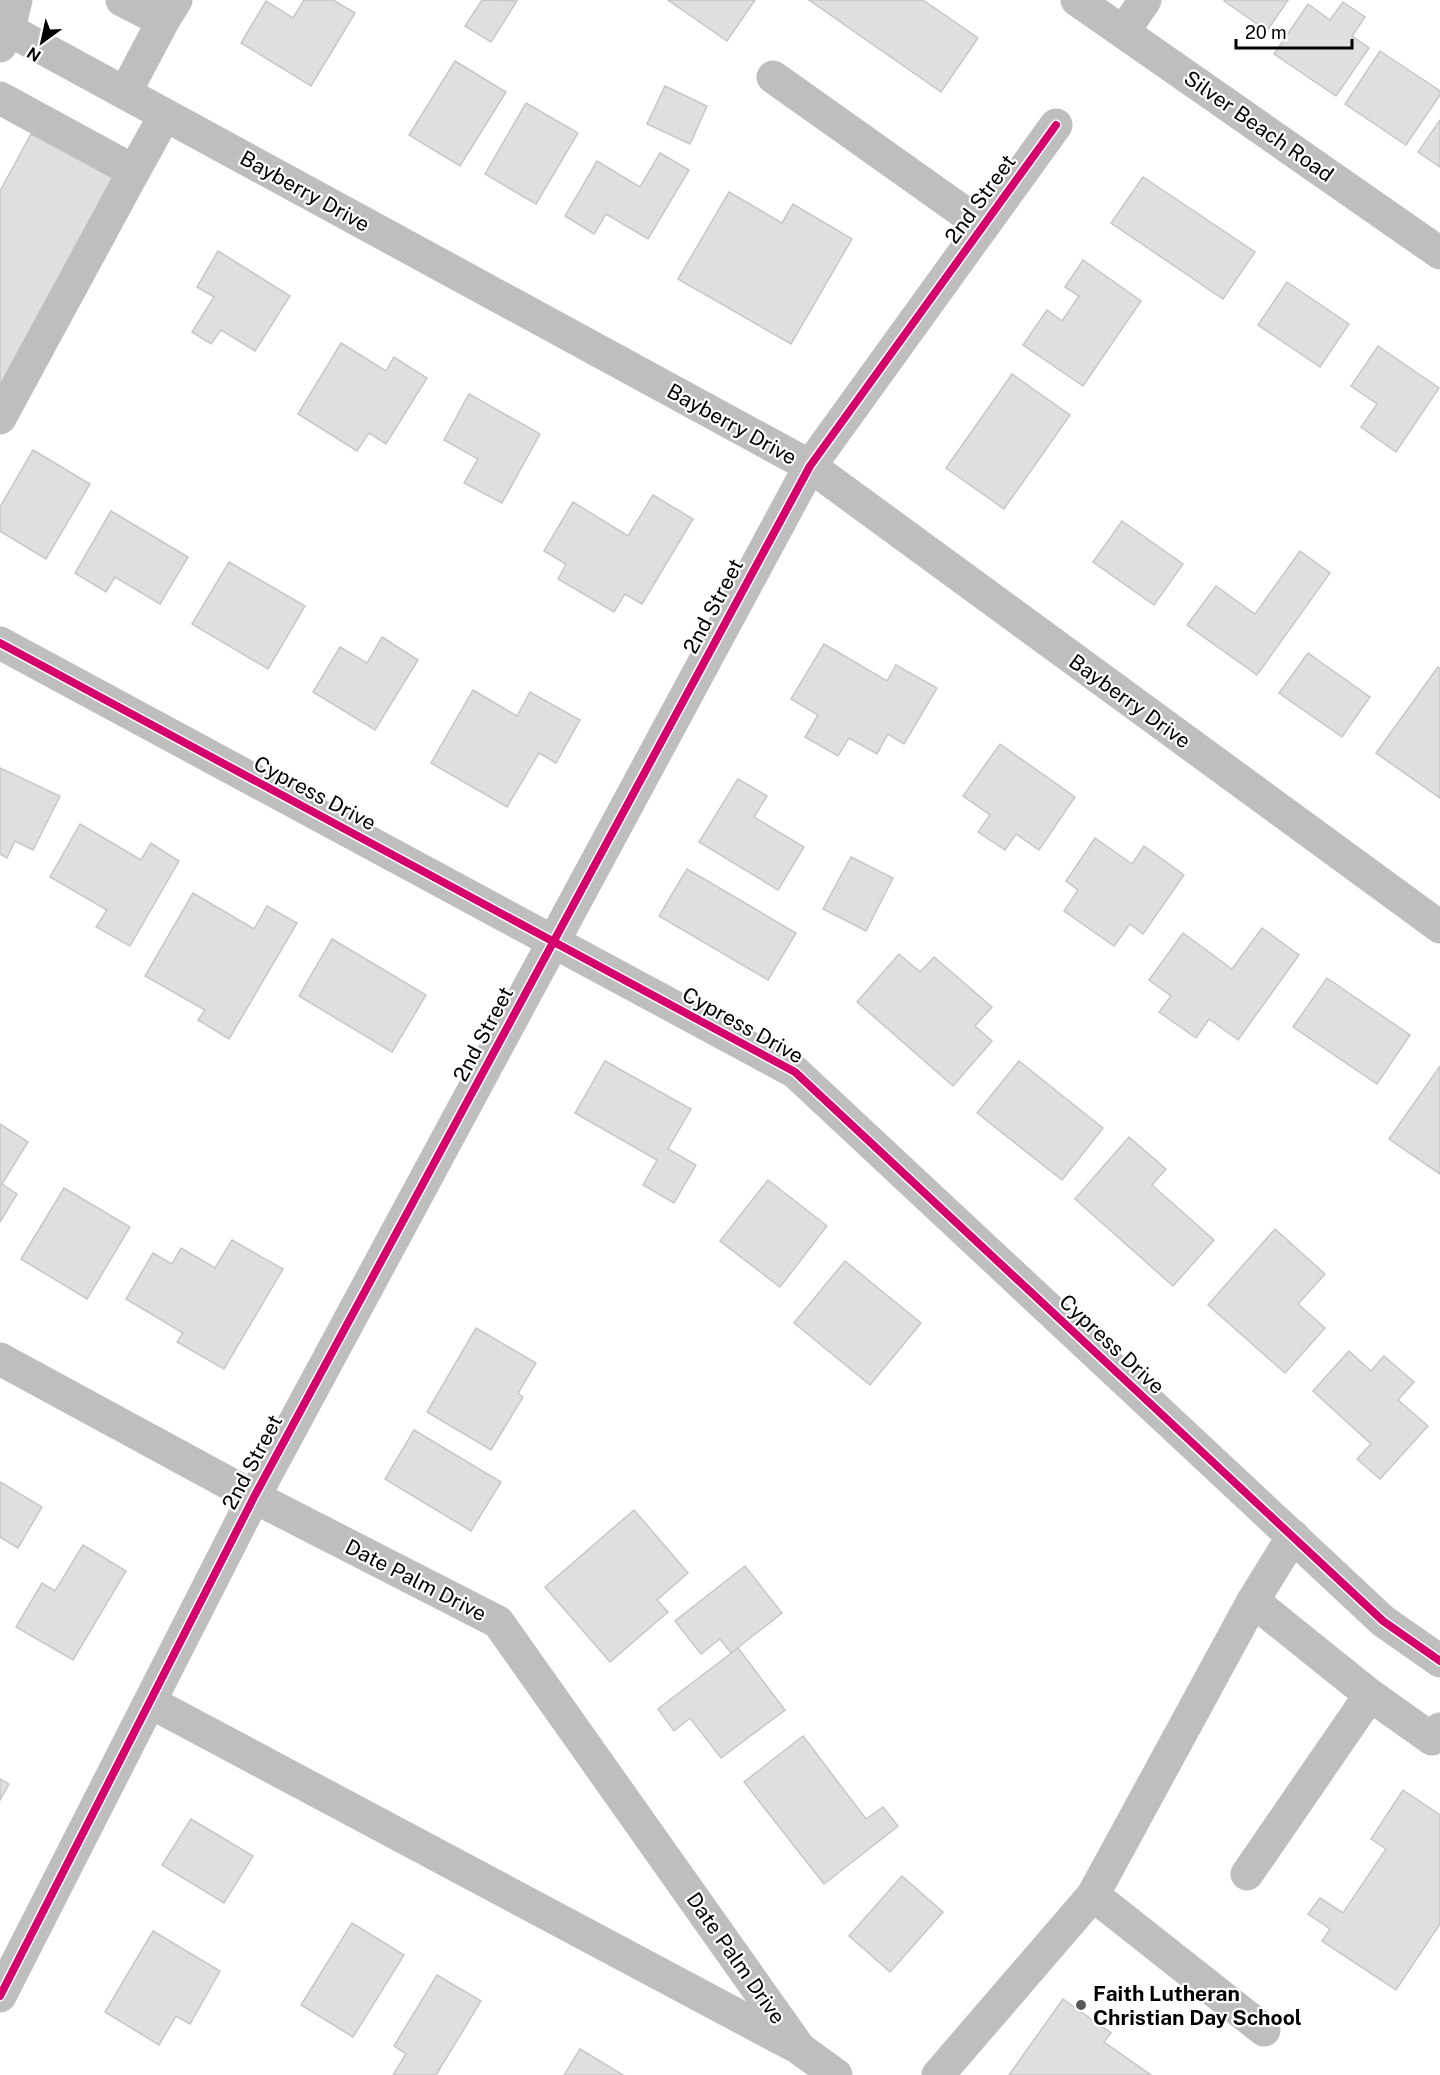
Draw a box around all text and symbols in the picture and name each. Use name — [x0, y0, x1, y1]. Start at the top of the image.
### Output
north arrow — [12, 12, 72, 72]
scale bar — [1236, 12, 1352, 50]
text: 20 m — [1245, 22, 1287, 43]
text: N — [24, 43, 45, 66]
street label: Silver Beach Road — [1179, 65, 1339, 187]
street label: Bayberry Drive — [236, 145, 374, 237]
street label: 2nd Street — [939, 150, 1021, 248]
street label: Bayberry Drive — [663, 378, 801, 470]
street label: 2nd Street — [678, 554, 748, 658]
street label: Bayberry Drive — [1064, 649, 1196, 753]
street label: Cypress Drive — [250, 750, 380, 836]
street label: Cypress Drive — [678, 981, 808, 1069]
street label: 2nd Street — [448, 982, 518, 1086]
street label: Cypress Drive — [1054, 1289, 1170, 1399]
street label: 2nd Street — [217, 1410, 287, 1514]
street label: Date Palm Drive — [341, 1534, 491, 1626]
street label: Date Palm Drive — [681, 1887, 791, 2029]
place label: Faith Lutheran Christian Day School — [1093, 1981, 1302, 2030]
marker: Faith Lutheran Christian Day School — [1074, 1998, 1088, 2012]

